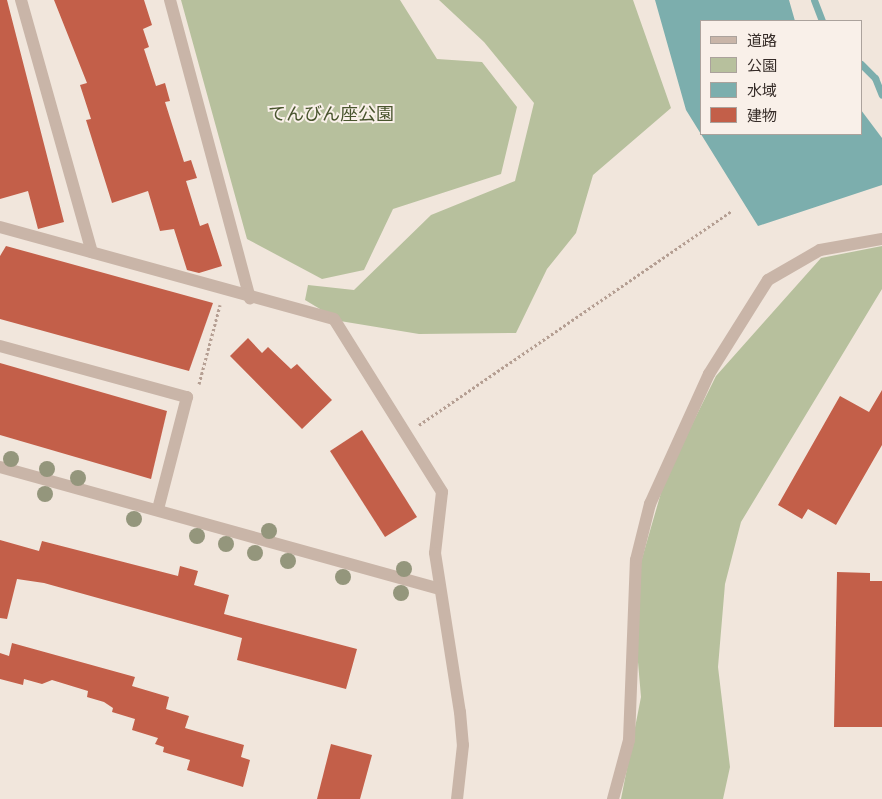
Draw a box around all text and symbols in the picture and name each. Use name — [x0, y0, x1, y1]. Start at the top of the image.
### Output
legend — [700, 20, 862, 135]
text: 道路 — [747, 31, 777, 50]
text: 公園 — [747, 56, 777, 75]
text: 水域 — [747, 81, 777, 100]
park label: てんびん座公園 — [268, 103, 394, 125]
text: 建物 — [747, 106, 777, 125]

